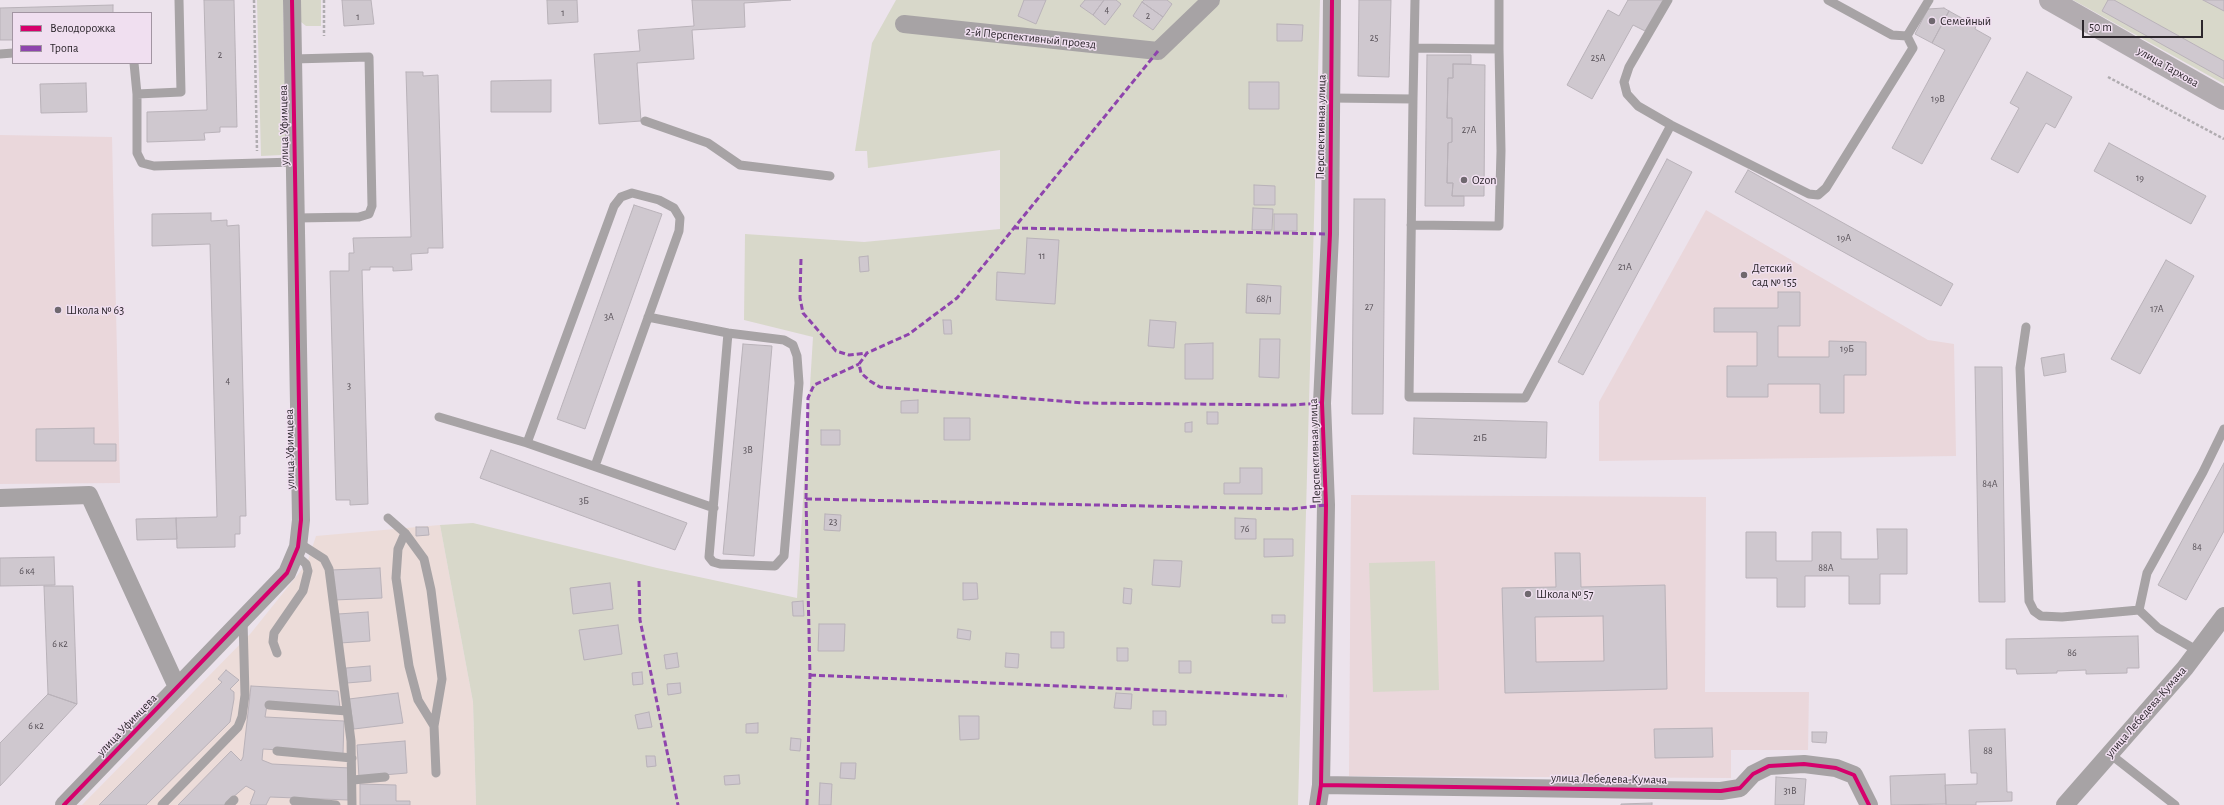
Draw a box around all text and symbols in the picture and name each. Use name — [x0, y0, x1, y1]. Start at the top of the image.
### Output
house number: 4 — [1105, 4, 1109, 16]
house number: 1 — [561, 7, 565, 19]
house number: 2 — [1146, 10, 1150, 22]
house number: 1 — [356, 11, 360, 23]
legend — [12, 12, 152, 64]
scale bar — [2084, 12, 2205, 38]
place label: Семейный — [1940, 14, 1991, 28]
marker: Семейный — [1927, 16, 1937, 26]
text: 50 m — [2089, 21, 2112, 33]
text: Велодорожка — [50, 22, 116, 34]
street label: 2-й Перспективный проезд — [965, 24, 1097, 52]
house number: 25 — [1370, 32, 1378, 44]
text: Тропа — [50, 42, 78, 54]
street label: улица Тархова — [2135, 44, 2201, 90]
house number: 2 — [218, 49, 222, 61]
house number: 25А — [1591, 52, 1605, 64]
street label: Перспективная улица — [1313, 74, 1329, 180]
street label: улица Уфимцева — [276, 85, 292, 165]
house number: 19В — [1931, 93, 1945, 105]
house number: 27А — [1462, 124, 1476, 136]
house number: 19 — [2136, 172, 2144, 184]
place label: Ozon — [1472, 173, 1496, 187]
marker: Ozon — [1459, 175, 1469, 185]
house number: 19А — [1837, 232, 1851, 244]
house number: 11 — [1039, 250, 1045, 262]
house number: 21А — [1618, 261, 1632, 273]
place label: Детский сад № 155 — [1752, 261, 1797, 289]
marker: Детский сад № 155 — [1739, 270, 1749, 280]
house number: 68/1 — [1256, 293, 1272, 305]
house number: 27 — [1365, 301, 1373, 313]
place label: Школа № 63 — [66, 303, 124, 317]
house number: 17А — [2150, 303, 2164, 315]
marker: Школа № 63 — [53, 305, 63, 315]
house number: 3А — [604, 311, 614, 323]
house number: 19Б — [1840, 343, 1854, 355]
house number: 4 — [226, 375, 230, 387]
house number: 3 — [347, 380, 351, 392]
street label: Перспективная улица — [1306, 398, 1324, 504]
street label: улица Уфимцева — [282, 409, 298, 489]
house number: 21Б — [1473, 432, 1487, 444]
house number: 3В — [743, 444, 753, 456]
house number: 84А — [1982, 478, 1998, 490]
house number: 3Б — [579, 495, 589, 507]
house number: 23 — [829, 516, 837, 528]
house number: 76 — [1241, 523, 1249, 535]
house number: 84 — [2192, 541, 2202, 553]
house number: 88А — [1818, 562, 1834, 574]
house number: 6 к4 — [19, 565, 35, 577]
place label: Школа № 57 — [1536, 587, 1594, 601]
marker: Школа № 57 — [1523, 589, 1533, 599]
house number: 6 к2 — [52, 638, 68, 650]
house number: 86 — [2067, 647, 2077, 659]
street label: улица Лебедева-Кумача — [2102, 663, 2190, 761]
street label: улица Уфимцева — [94, 691, 160, 759]
house number: 6 к2 — [28, 720, 44, 732]
house number: 88 — [1983, 745, 1993, 757]
street label: улица Лебедева-Кумача — [1551, 771, 1667, 787]
house number: 31В — [1783, 785, 1797, 797]

